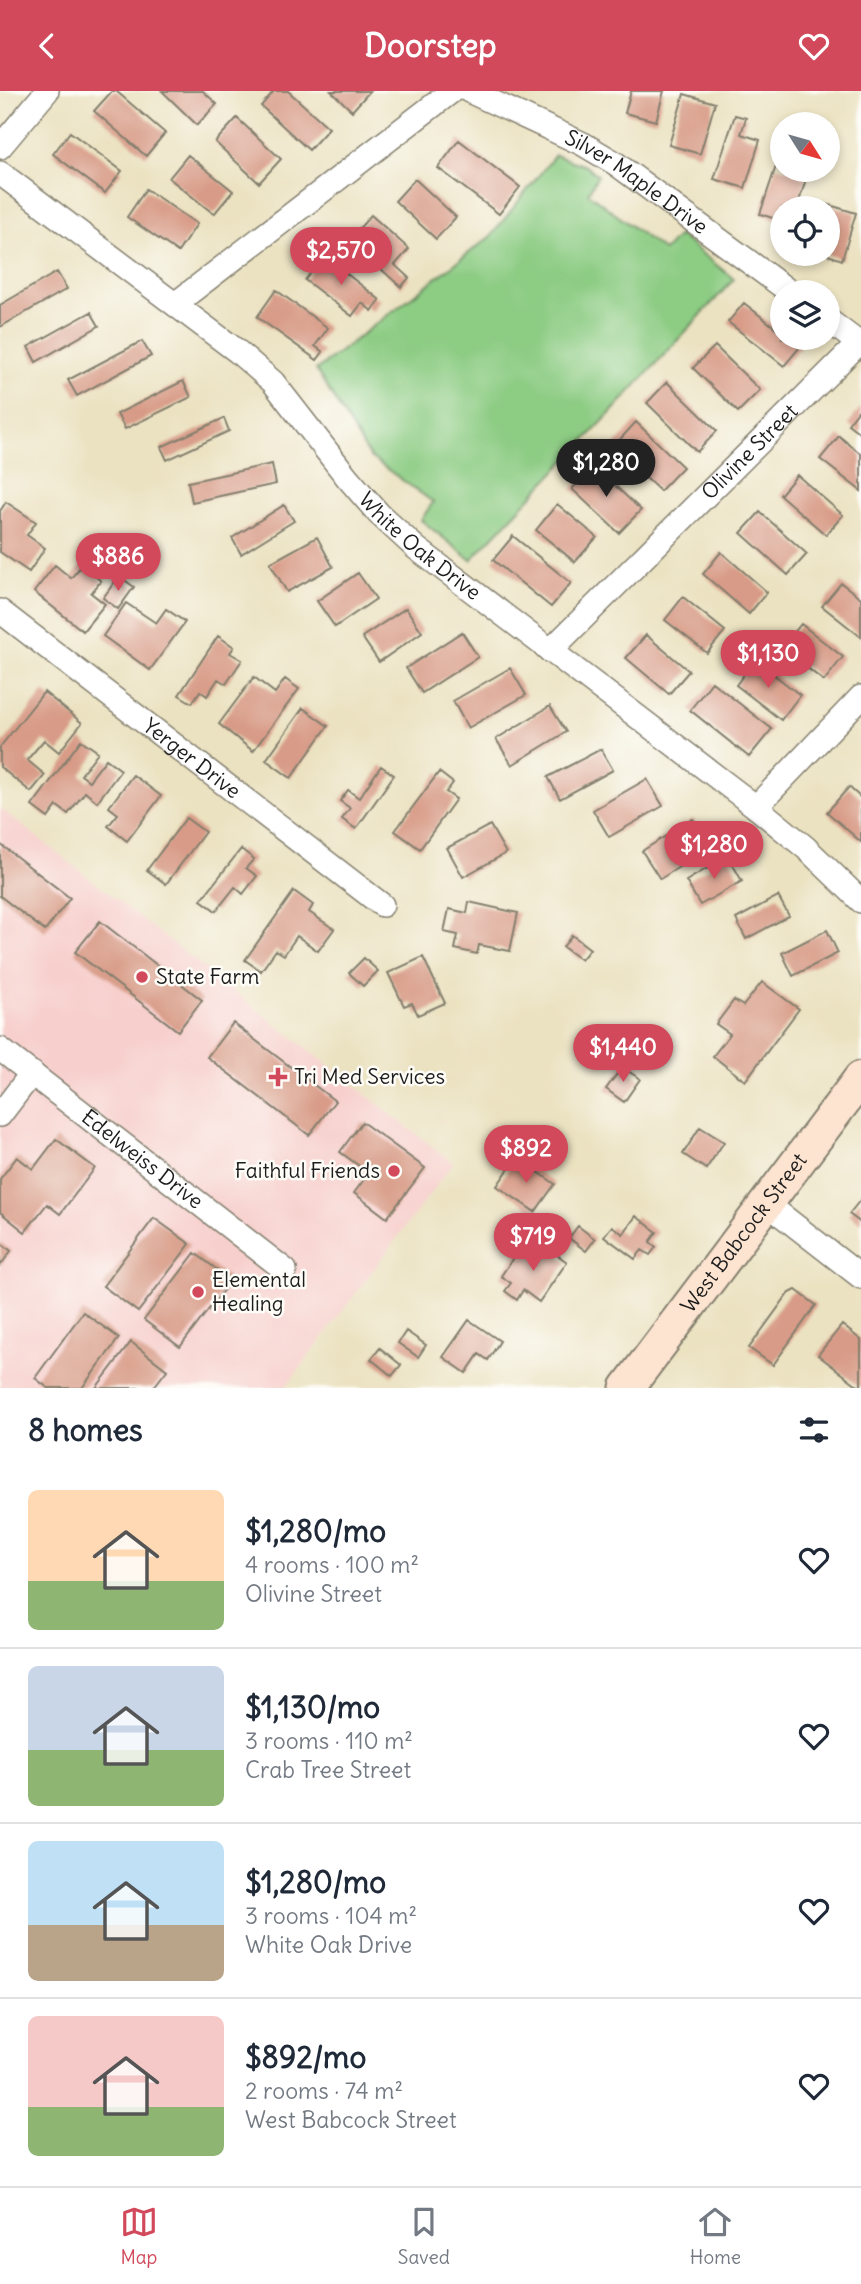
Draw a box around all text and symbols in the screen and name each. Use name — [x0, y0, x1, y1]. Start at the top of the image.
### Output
text: Doorstep — [364, 25, 497, 66]
icon: back — [28, 27, 66, 65]
icon: heart — [795, 27, 833, 65]
north arrow — [770, 112, 840, 182]
map controls — [770, 112, 840, 350]
street label: Silver Maple Drive — [561, 123, 713, 240]
button: locate — [770, 196, 840, 266]
pin: $2,570 — [284, 227, 398, 287]
text: $2,570 — [306, 235, 376, 264]
button: layers — [770, 280, 840, 350]
street label: Olivine Street — [696, 398, 803, 505]
pin: $1,280 — [549, 439, 663, 499]
text: $1,280 — [572, 447, 640, 476]
street label: White Oak Drive — [353, 486, 486, 606]
pin: $886 — [77, 533, 159, 593]
text: $886 — [92, 541, 144, 570]
pin: $1,130 — [711, 631, 825, 690]
text: $1,130 — [737, 638, 799, 667]
street label: Yerger Drive — [138, 712, 246, 804]
pin: $1,280 — [657, 821, 771, 881]
text: $1,280 — [680, 829, 748, 858]
place label: State Farm — [156, 963, 259, 990]
marker: State Farm — [134, 969, 150, 985]
pin: $1,440 — [566, 1025, 680, 1084]
text: $1,440 — [589, 1032, 657, 1061]
place label: Tri Med Services — [294, 1063, 445, 1090]
marker: Tri Med Services — [268, 1067, 288, 1087]
street label: Edelweiss Drive — [76, 1103, 209, 1215]
pin: $892 — [485, 1125, 567, 1185]
text: $892 — [500, 1133, 552, 1162]
street label: West Babcock Street — [674, 1148, 813, 1318]
place label: Faithful Friends — [235, 1157, 380, 1184]
marker: Faithful Friends — [386, 1163, 402, 1179]
pin: $719 — [492, 1213, 574, 1273]
text: $719 — [510, 1221, 556, 1250]
place label: Elemental Healing — [212, 1266, 306, 1317]
marker: Elemental Healing — [190, 1284, 206, 1300]
text: 8 homes — [28, 1411, 143, 1449]
icon: filters — [795, 1411, 833, 1449]
text: $1,280/mo — [245, 1512, 386, 1550]
icon: home — [84, 1518, 168, 1602]
icon: heart — [795, 1541, 833, 1579]
text: 4 rooms · 100 m² — [245, 1550, 419, 1579]
text: Olivine Street — [245, 1579, 382, 1608]
text: $1,130/mo — [245, 1688, 380, 1726]
icon: home — [84, 1694, 168, 1778]
icon: heart — [795, 1717, 833, 1755]
text: 3 rooms · 110 m² — [245, 1726, 413, 1755]
text: Crab Tree Street — [245, 1755, 411, 1784]
text: $1,280/mo — [245, 1863, 386, 1901]
icon: home — [84, 1869, 168, 1953]
icon: heart — [795, 1892, 833, 1930]
text: 3 rooms · 104 m² — [245, 1901, 417, 1930]
text: White Oak Drive — [245, 1930, 412, 1959]
text: $892/mo — [245, 2038, 366, 2076]
icon: home — [84, 2044, 168, 2128]
icon: heart — [795, 2067, 833, 2105]
text: 2 rooms · 74 m² — [245, 2076, 403, 2105]
text: West Babcock Street — [245, 2105, 457, 2134]
tab: Map — [120, 2203, 158, 2269]
tab: Saved — [398, 2203, 450, 2269]
tab: Home — [690, 2203, 741, 2269]

